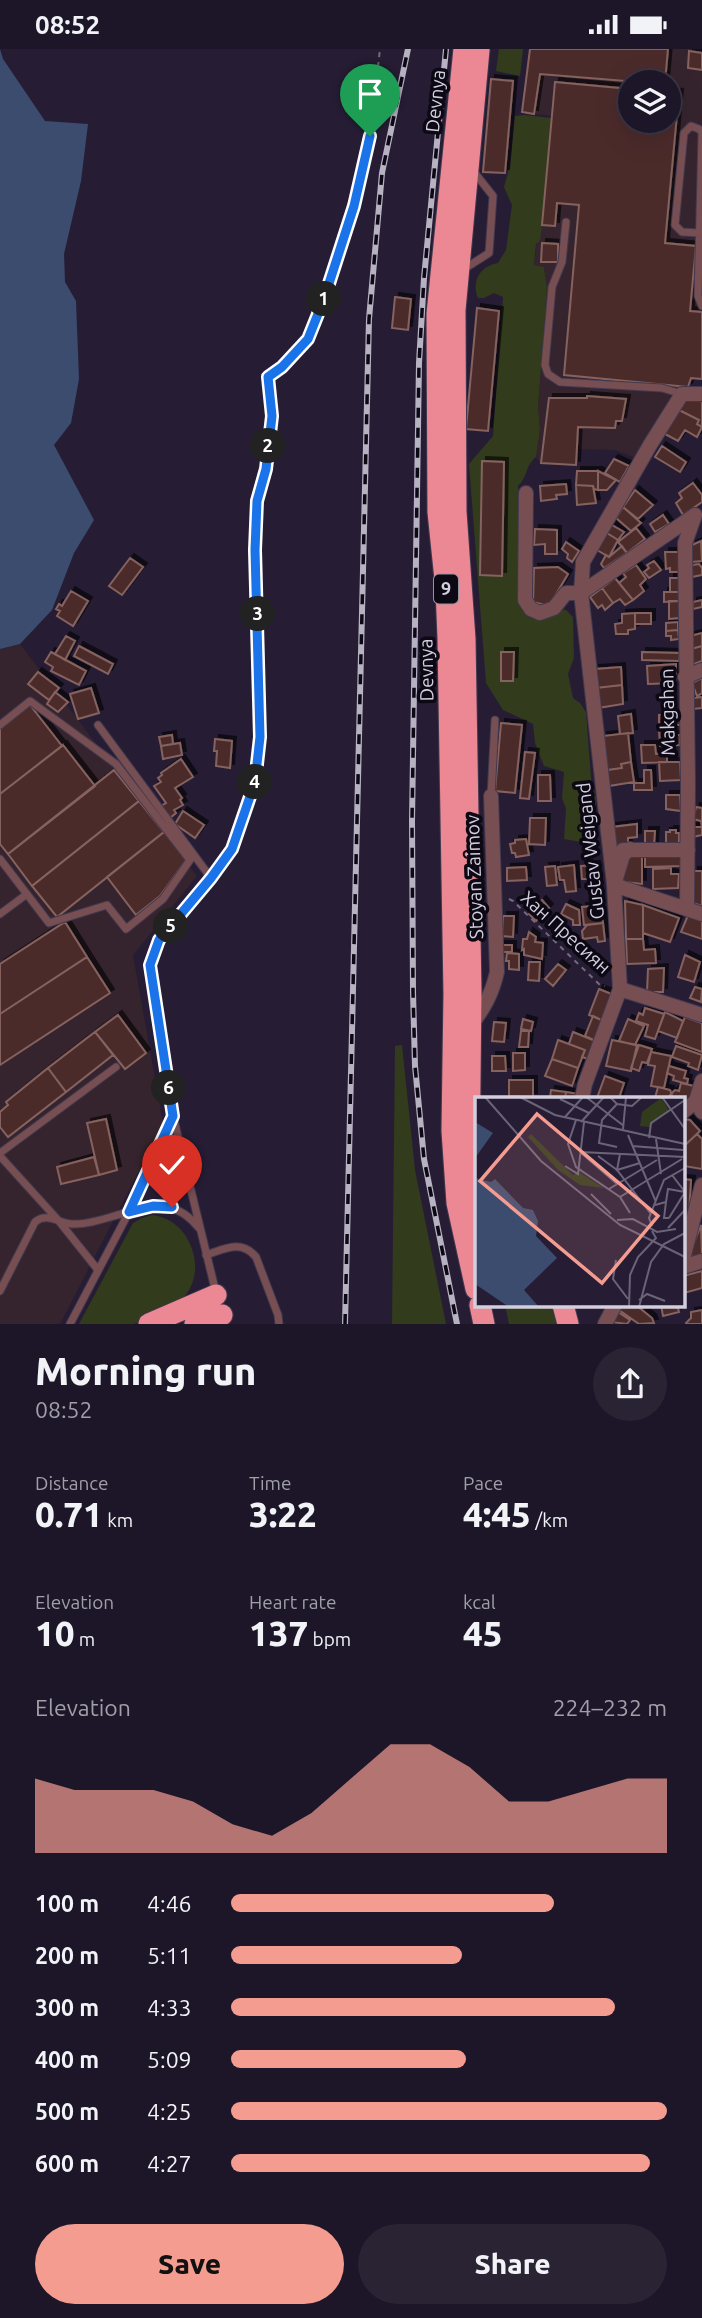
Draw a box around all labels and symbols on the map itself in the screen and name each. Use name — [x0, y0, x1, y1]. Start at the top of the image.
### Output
pin — [340, 64, 400, 136]
street label: Devnya — [421, 69, 449, 133]
pin: 1 — [306, 281, 342, 317]
pin: 2 — [250, 429, 286, 463]
road number: 9 — [434, 575, 458, 603]
pin: 3 — [240, 597, 276, 631]
street label: Devnya — [414, 638, 438, 702]
street label: Makgahan — [655, 668, 679, 756]
pin: 4 — [238, 765, 272, 799]
street label: Gustav Weigand — [572, 781, 608, 921]
street label: Stoyan Zaimov — [461, 814, 487, 940]
street label: Хан Пресиян — [517, 886, 615, 978]
pin: 5 — [154, 909, 188, 943]
pin: 6 — [152, 1070, 186, 1105]
inset map — [475, 1097, 684, 1307]
pin — [142, 1135, 202, 1207]

